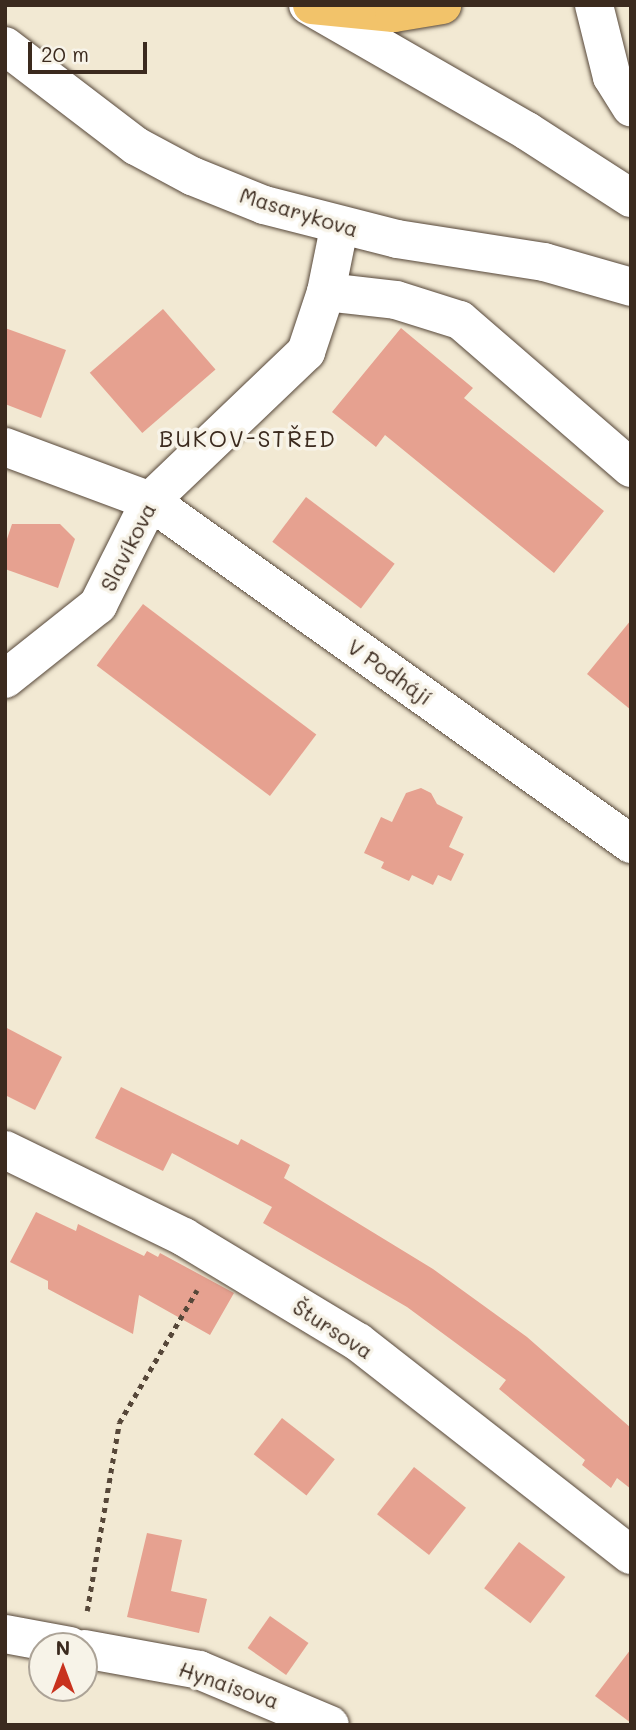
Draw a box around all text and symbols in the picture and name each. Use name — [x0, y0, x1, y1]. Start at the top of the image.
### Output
scale bar — [32, 28, 150, 72]
text: 20 m — [41, 40, 89, 67]
street label: Masarykova — [237, 182, 361, 242]
district label: BUKOV-STŘED — [160, 424, 336, 452]
street label: Slavíkova — [95, 499, 161, 595]
street label: V Podhájí — [343, 634, 437, 710]
street label: Štursova — [288, 1294, 378, 1364]
north arrow — [28, 1632, 98, 1702]
text: N — [56, 1635, 70, 1660]
street label: Hynaisova — [176, 1656, 282, 1714]

